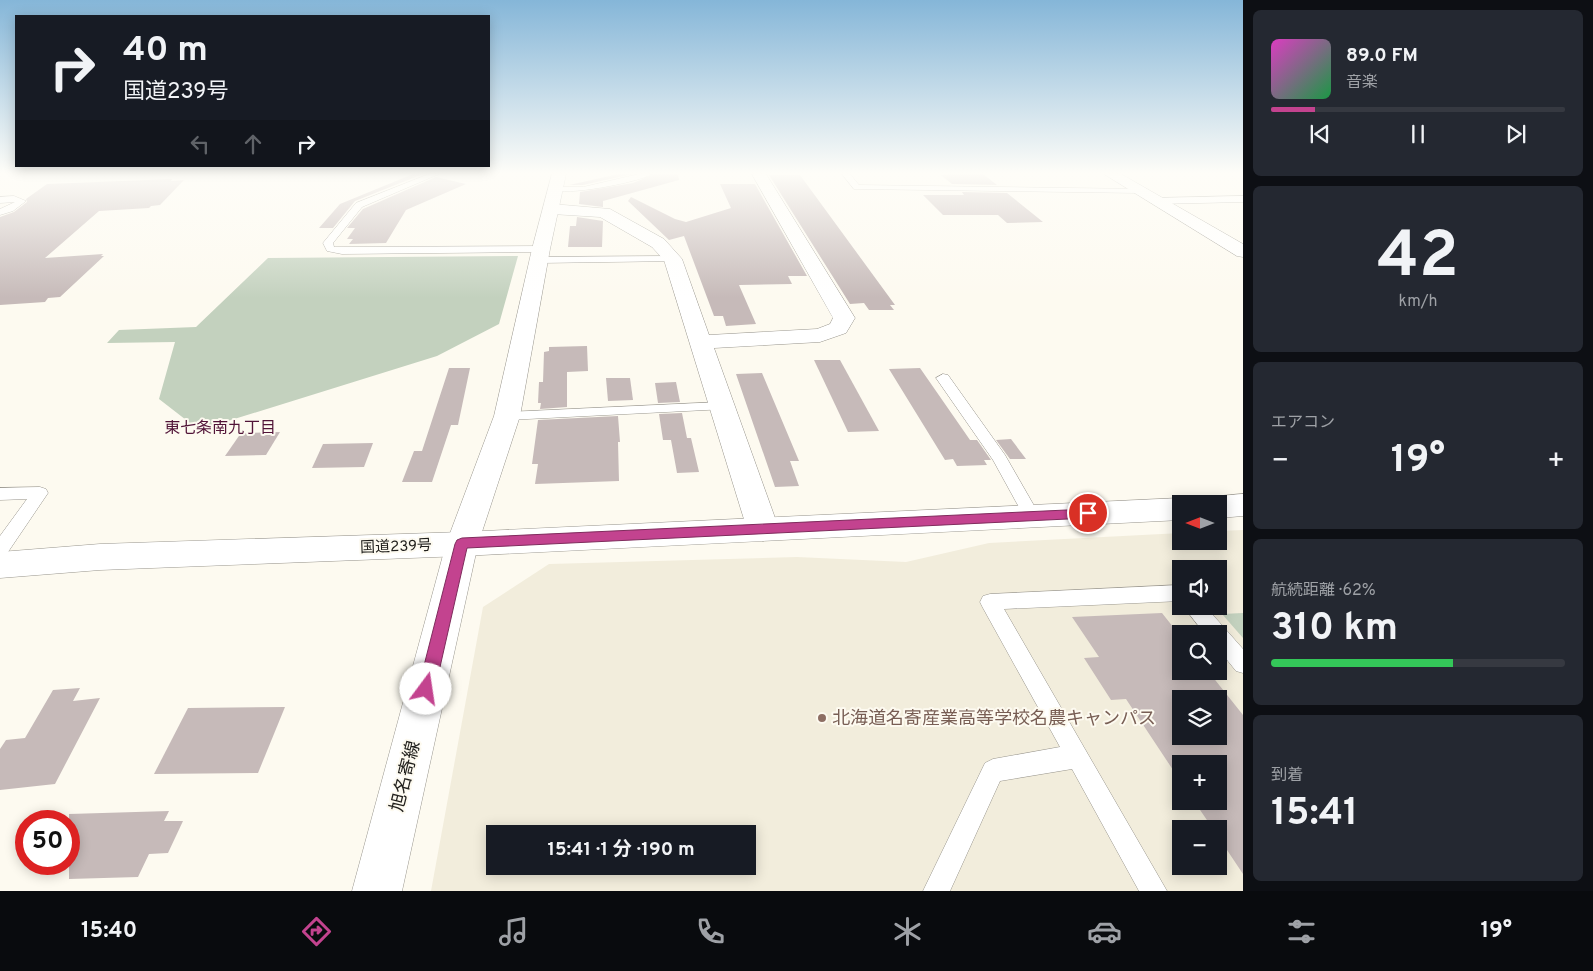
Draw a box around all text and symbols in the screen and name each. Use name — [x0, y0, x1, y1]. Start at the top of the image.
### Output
text: 40 m — [123, 29, 208, 73]
icon: right — [40, 35, 105, 100]
text: 89.0 FM — [1346, 44, 1418, 68]
text: 音楽 — [1346, 73, 1378, 93]
text: 国道239号 — [123, 79, 228, 106]
icon: previous — [1306, 120, 1334, 148]
icon: pause — [1404, 120, 1432, 148]
icon: next — [1502, 120, 1530, 148]
icon: left — [186, 130, 214, 158]
icon: ahead — [239, 130, 267, 158]
icon: right — [292, 130, 320, 158]
text: 42 — [1377, 218, 1459, 300]
text: km/h — [1399, 292, 1437, 312]
text: エアコン — [1271, 413, 1335, 433]
district label: 東七条南九丁目 — [164, 419, 276, 439]
text: 19° — [1391, 437, 1445, 486]
text: − — [1271, 444, 1289, 480]
text: + — [1547, 444, 1565, 480]
pin — [1067, 492, 1109, 534]
north arrow — [1172, 495, 1228, 550]
map controls — [1172, 495, 1227, 875]
icon: arrive — [1074, 499, 1102, 527]
street label: 国道239号 — [360, 537, 432, 558]
button: sound — [1172, 560, 1227, 615]
text: 航続距離 · 62% — [1271, 581, 1376, 601]
text: 310 km — [1271, 605, 1398, 654]
button: search — [1172, 625, 1227, 680]
position arrow — [399, 662, 451, 714]
button: layers — [1172, 690, 1227, 745]
place label: 北海道名寄産業高等学校名農キャンパス — [832, 708, 1156, 731]
marker: 北海道名寄産業高等学校名農キャンパス — [816, 712, 828, 724]
street label: 旭名寄線 — [387, 739, 426, 814]
button: + — [1172, 755, 1227, 810]
text: 到着 — [1271, 766, 1303, 786]
text: 15:41 — [1271, 790, 1358, 839]
speed limit sign: 50 — [15, 810, 80, 875]
button: − — [1172, 820, 1227, 875]
text: 15:41 · 1 分 · 190 m — [547, 838, 695, 862]
icon: directions — [299, 914, 334, 949]
icon: music — [496, 914, 531, 949]
icon: phone — [693, 914, 728, 949]
icon: climate — [890, 914, 925, 949]
icon: car — [1087, 914, 1122, 949]
icon: filters — [1284, 914, 1319, 949]
text: 15:40 — [81, 918, 137, 945]
text: 19° — [1481, 918, 1512, 945]

